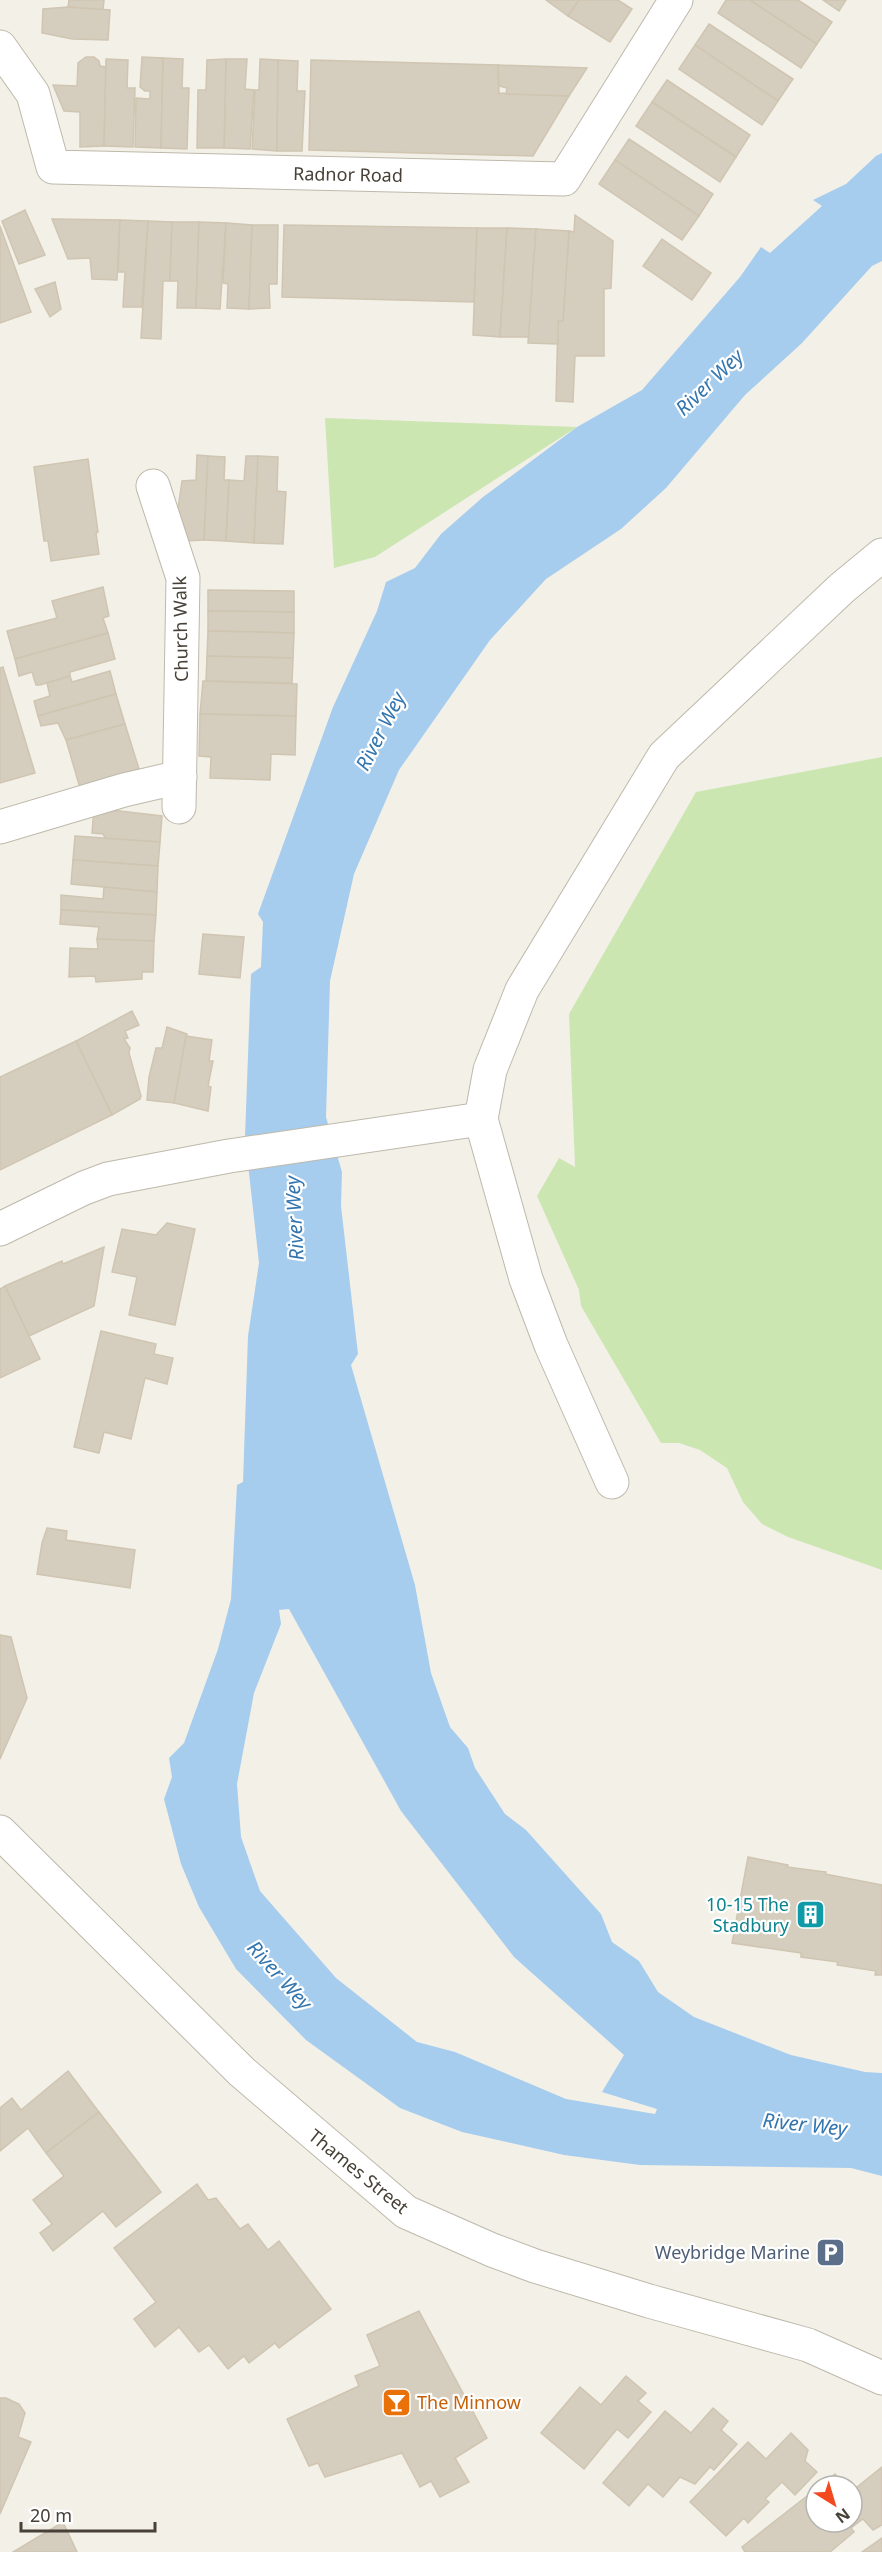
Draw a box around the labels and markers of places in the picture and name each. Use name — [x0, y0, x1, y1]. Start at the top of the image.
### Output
place label: 10-15 The Stadbury — [706, 1892, 790, 1937]
building icon: 10-15 The Stadbury — [794, 1898, 826, 1930]
parking icon: Weybridge Marine — [815, 2236, 847, 2268]
place label: Weybridge Marine — [655, 2240, 810, 2264]
bar icon: The Minnow — [380, 2386, 412, 2418]
place label: The Minnow — [417, 2390, 521, 2414]

